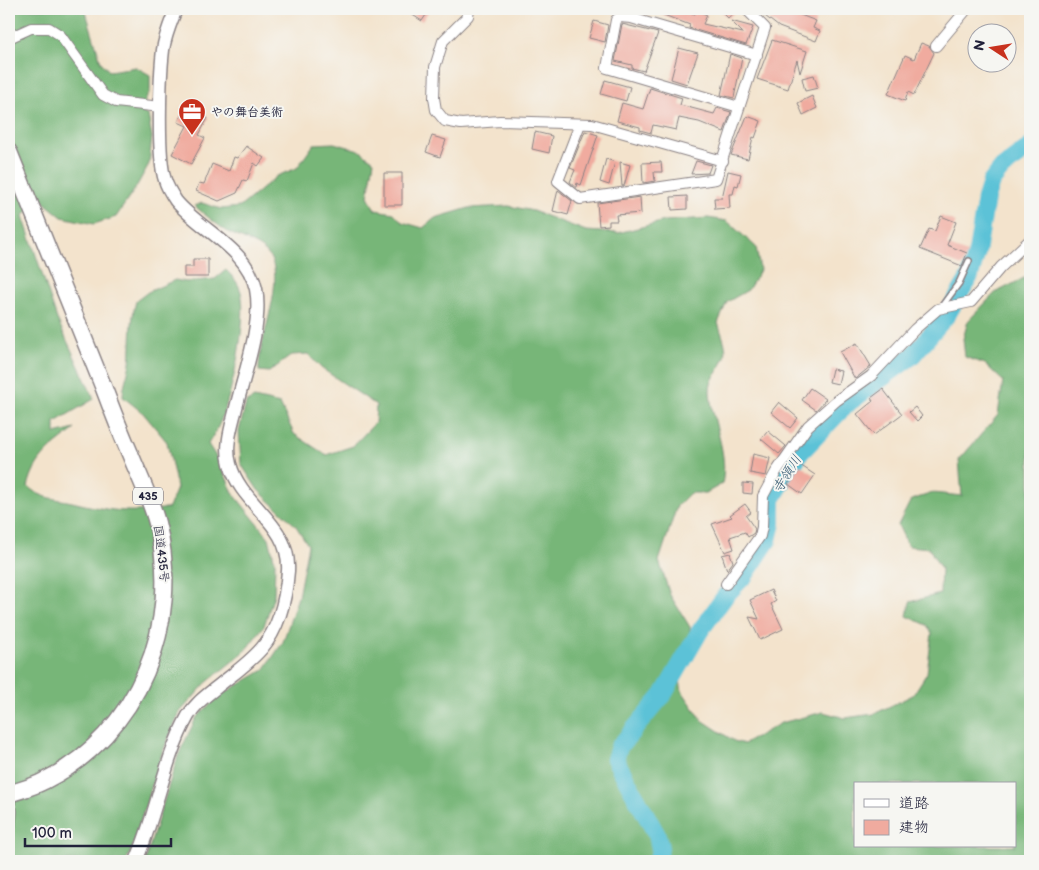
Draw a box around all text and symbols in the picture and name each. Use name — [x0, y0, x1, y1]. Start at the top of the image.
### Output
north arrow — [966, 22, 1016, 72]
text: N — [970, 38, 989, 52]
office icon: やの舞台美術 — [177, 97, 207, 136]
place label: やの舞台美術 — [211, 105, 283, 120]
water label: 寺領川 — [769, 452, 805, 496]
road number: 435 — [133, 488, 163, 504]
street label: 国道435号 — [150, 525, 172, 583]
legend — [854, 782, 1016, 848]
text: 道路 — [899, 794, 929, 813]
scale bar — [25, 815, 171, 847]
text: 建物 — [899, 818, 929, 837]
text: 100 m — [32, 824, 72, 843]

